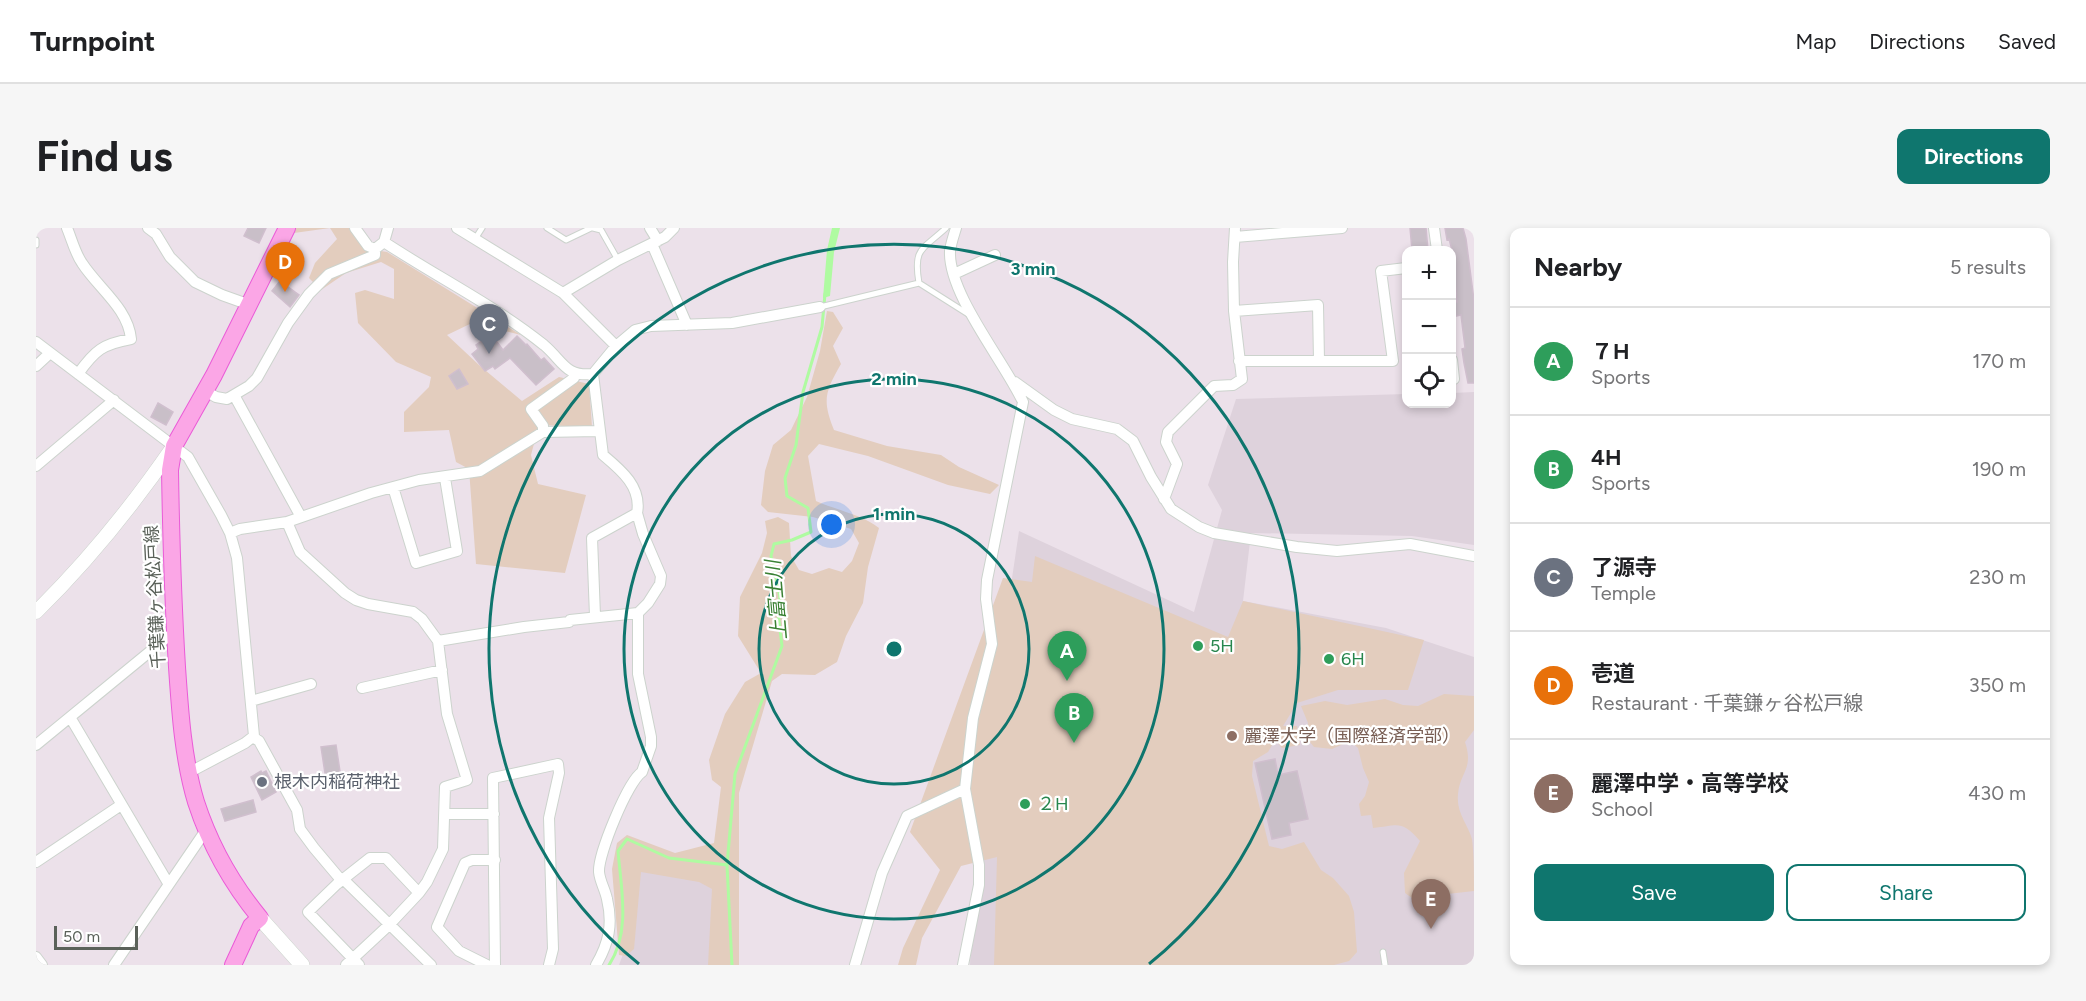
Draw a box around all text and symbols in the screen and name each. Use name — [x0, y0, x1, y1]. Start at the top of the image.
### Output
text: Turnpoint — [30, 24, 155, 58]
text: Map — [1795, 29, 1836, 54]
text: Directions — [1869, 29, 1965, 54]
text: Saved — [1998, 29, 2056, 54]
button: Directions — [1897, 129, 2050, 184]
text: Find us — [36, 131, 173, 182]
pin: D — [266, 242, 304, 292]
map controls — [1402, 246, 1456, 408]
button: + — [1402, 246, 1456, 300]
text: Nearby — [1534, 251, 1622, 283]
text: 5 results — [1950, 255, 2026, 279]
text: 3 min — [1011, 258, 1055, 280]
button: − — [1402, 300, 1456, 354]
pin: C — [470, 304, 508, 354]
text: ７H — [1591, 338, 1630, 365]
text: A — [1546, 349, 1561, 373]
text: 170 m — [1972, 349, 2026, 373]
button: locate — [1402, 354, 1456, 408]
text: Sports — [1591, 365, 1650, 389]
text: 2 min — [871, 368, 917, 390]
text: 4H — [1591, 444, 1621, 471]
text: B — [1547, 457, 1560, 481]
text: 190 m — [1972, 457, 2026, 481]
text: Sports — [1591, 471, 1650, 495]
text: 1 min — [873, 503, 915, 525]
your location — [817, 510, 846, 539]
street label: 千葉鎌ヶ谷松戸線 — [140, 525, 170, 669]
text: 了源寺 — [1591, 554, 1657, 581]
water label: 上富士川 — [760, 557, 791, 641]
text: C — [1546, 565, 1561, 589]
text: 230 m — [1969, 565, 2026, 589]
text: Temple — [1591, 581, 1656, 605]
pin: A — [1048, 632, 1086, 681]
place label: 5H — [1210, 635, 1234, 657]
centre of rings — [884, 639, 904, 659]
marker: 5H — [1191, 639, 1205, 653]
place label: 6H — [1341, 648, 1365, 670]
marker: 6H — [1322, 652, 1336, 666]
text: 壱道 — [1591, 660, 1635, 687]
text: D — [1547, 673, 1561, 697]
text: 350 m — [1969, 673, 2026, 697]
text: Restaurant · 千葉鎌ヶ谷松戸線 — [1591, 691, 1863, 715]
pin: B — [1054, 694, 1094, 743]
place label: 麗澤大学（国際経済学部） — [1244, 725, 1460, 747]
marker: 麗澤大学（国際経済学部） — [1225, 729, 1239, 743]
text: 麗澤中学・高等学校 — [1591, 770, 1789, 797]
place label: 根木内稲荷神社 — [274, 771, 400, 793]
marker: 根木内稲荷神社 — [255, 775, 269, 789]
text: E — [1548, 781, 1559, 805]
text: 430 m — [1968, 781, 2026, 805]
place label: ２H — [1037, 793, 1069, 815]
marker: ２H — [1018, 797, 1032, 811]
text: School — [1591, 797, 1653, 821]
button: Save — [1534, 864, 1774, 921]
button: Share — [1786, 864, 2026, 921]
pin: E — [1412, 880, 1450, 929]
scale bar — [54, 923, 138, 950]
text: 50 m — [63, 927, 100, 946]

